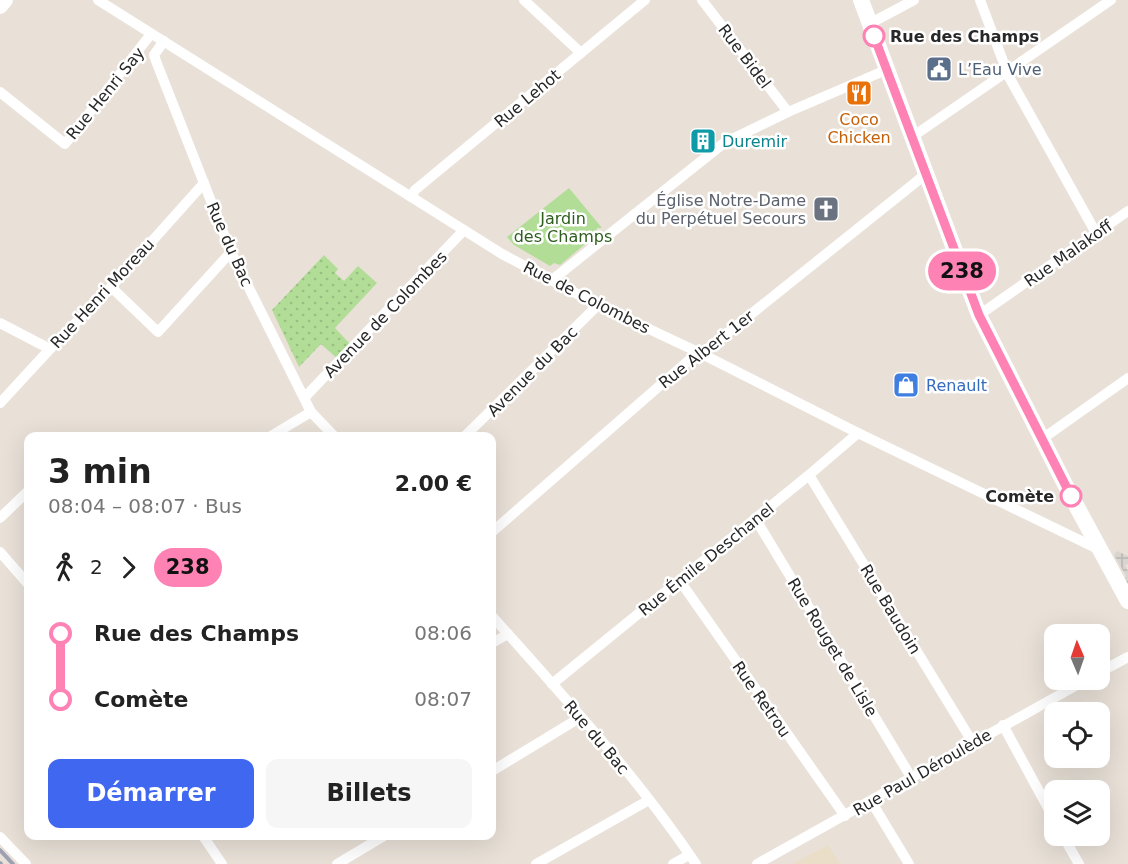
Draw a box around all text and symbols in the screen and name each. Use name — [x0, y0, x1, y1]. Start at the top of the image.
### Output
street label: Rue Bidel — [714, 20, 775, 92]
marker: Rue des Champs — [863, 25, 885, 47]
place label: Rue des Champs — [890, 27, 1039, 46]
street label: Rue Henri Say — [62, 43, 148, 143]
public building icon: L’Eau Vive — [924, 54, 954, 84]
place label: L’Eau Vive — [958, 60, 1042, 79]
street label: Rue Lehot — [491, 65, 564, 131]
restaurant icon: Coco Chicken — [844, 78, 874, 108]
place label: Coco Chicken — [827, 110, 891, 147]
building icon: Duremir — [688, 126, 718, 156]
place label: Duremir — [722, 132, 788, 151]
place label: Église Notre-Dame du Perpétuel Secours — [636, 191, 806, 228]
church icon: Église Notre-Dame du Perpétuel Secours — [811, 194, 841, 224]
street label: Rue du Bac — [202, 199, 257, 289]
park label: Jardin des Champs — [514, 209, 612, 246]
street label: Rue Malakoff — [1021, 216, 1117, 291]
street label: Rue Henri Moreau — [47, 234, 158, 352]
street label: Avenue de Colombes — [320, 247, 451, 382]
line badge: 238 — [928, 252, 996, 290]
street label: Rue de Colombes — [520, 257, 653, 338]
text: 238 — [940, 259, 984, 283]
street label: Rue Albert 1er — [655, 306, 758, 392]
street label: Avenue du Bac — [483, 322, 581, 420]
shop icon: Renault — [891, 370, 921, 400]
place label: Renault — [926, 376, 987, 395]
text: 3 min — [48, 452, 152, 491]
text: 2.00 € — [395, 471, 472, 496]
marker: Comète — [1060, 485, 1082, 507]
place label: Comète — [985, 487, 1054, 506]
text: 08:04 – 08:07 · Bus — [48, 494, 242, 518]
street label: Rue Émile Deschanel — [635, 499, 778, 620]
icon: walk — [48, 551, 81, 584]
icon: forward — [112, 551, 145, 584]
text: 2 — [90, 555, 103, 579]
text: 238 — [166, 555, 210, 579]
street label: Rue Baudoin — [856, 561, 925, 657]
street label: Rue Rouget de Lisle — [784, 575, 881, 720]
text: Rue des Champs — [94, 621, 299, 646]
text: 08:06 — [414, 621, 472, 645]
north arrow — [1044, 624, 1110, 690]
map controls — [1044, 624, 1110, 846]
street label: Rue Retrou — [729, 658, 795, 741]
text: Comète — [94, 687, 189, 712]
text: 08:07 — [414, 687, 472, 711]
street label: Rue du Bac — [560, 697, 633, 778]
button: locate — [1044, 702, 1110, 768]
street label: Rue Paul Déroulède — [850, 725, 995, 820]
button: Démarrer — [48, 759, 254, 828]
button: Billets — [266, 759, 472, 828]
button: layers — [1044, 780, 1110, 846]

